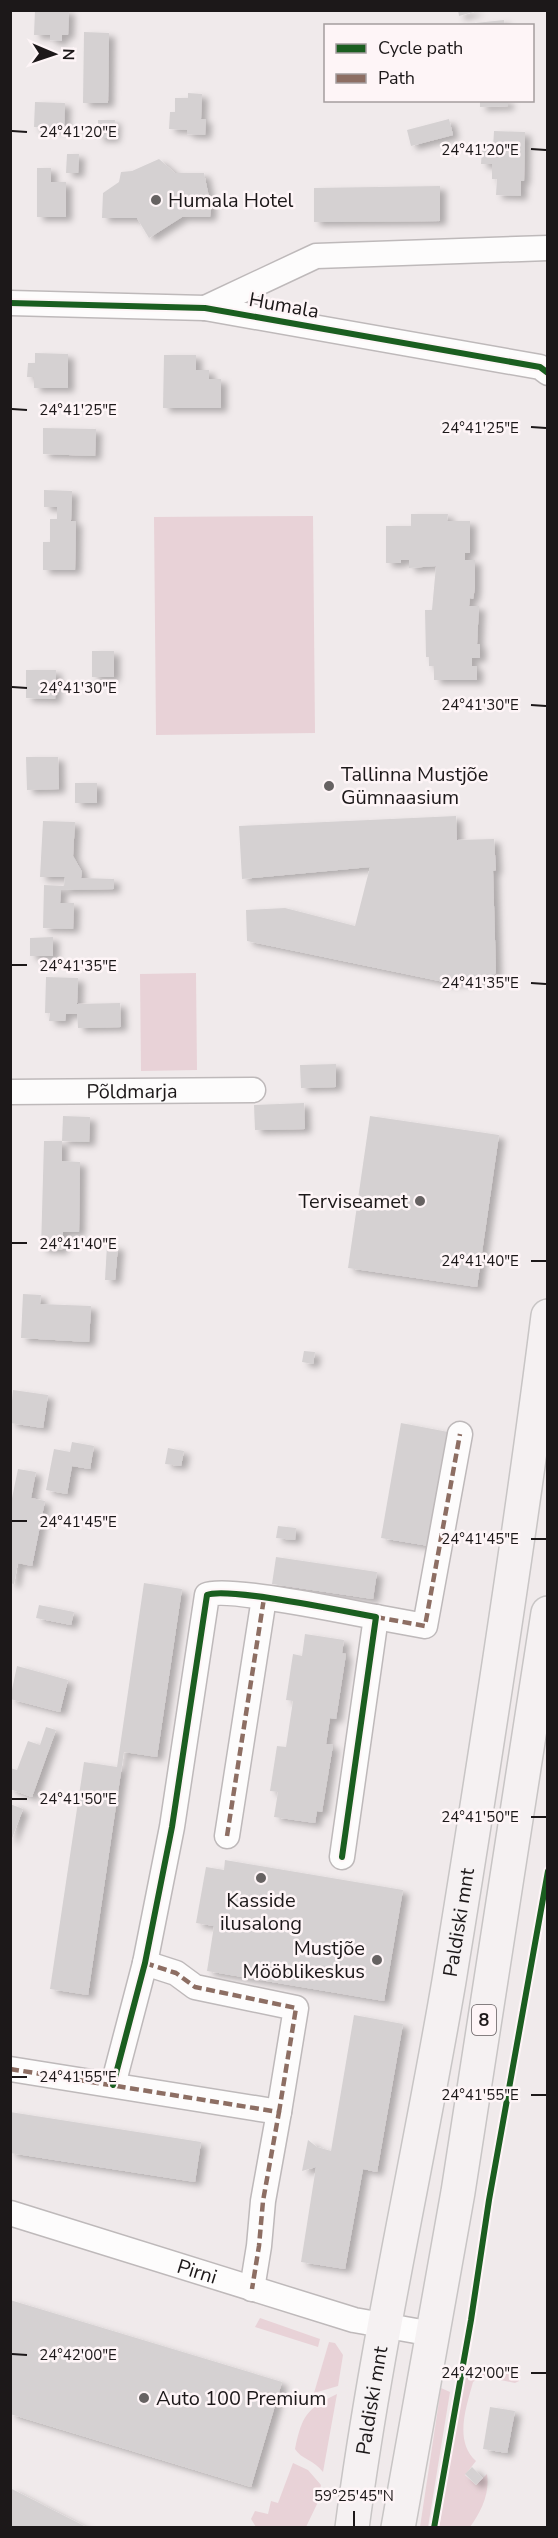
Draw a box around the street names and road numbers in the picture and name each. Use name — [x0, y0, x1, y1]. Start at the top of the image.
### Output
street label: Humala — [247, 286, 321, 325]
street label: Põldmarja — [86, 1078, 178, 1105]
street label: Paldiski mnt — [437, 1865, 481, 1979]
road number: 8 — [472, 2005, 496, 2035]
street label: Pirni — [174, 2253, 220, 2291]
street label: Paldiski mnt — [350, 2343, 395, 2457]

